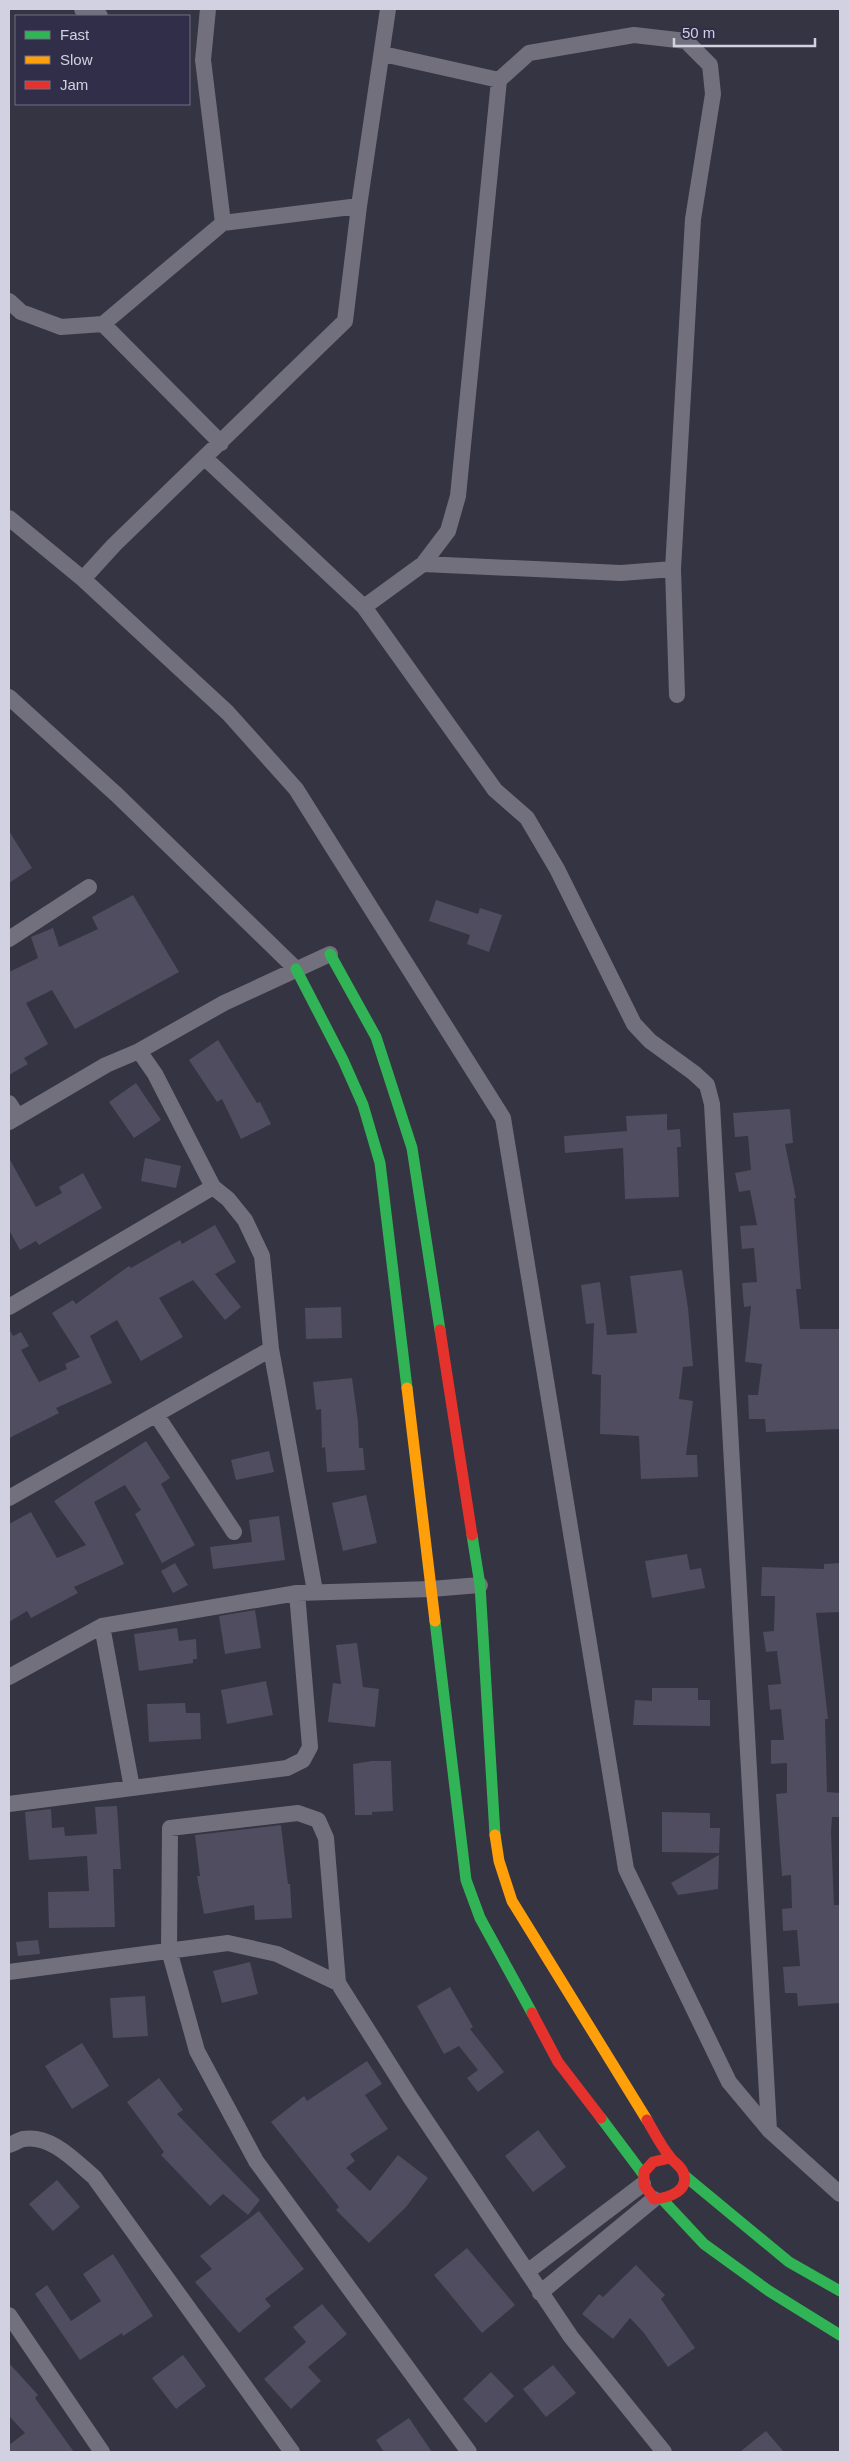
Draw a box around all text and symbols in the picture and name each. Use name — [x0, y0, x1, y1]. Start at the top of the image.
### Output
legend — [15, 15, 190, 105]
scale bar — [674, 15, 815, 47]
text: 50 m — [682, 24, 715, 41]
text: Fast — [60, 26, 90, 43]
text: Slow — [60, 51, 93, 68]
text: Jam — [60, 76, 88, 93]

